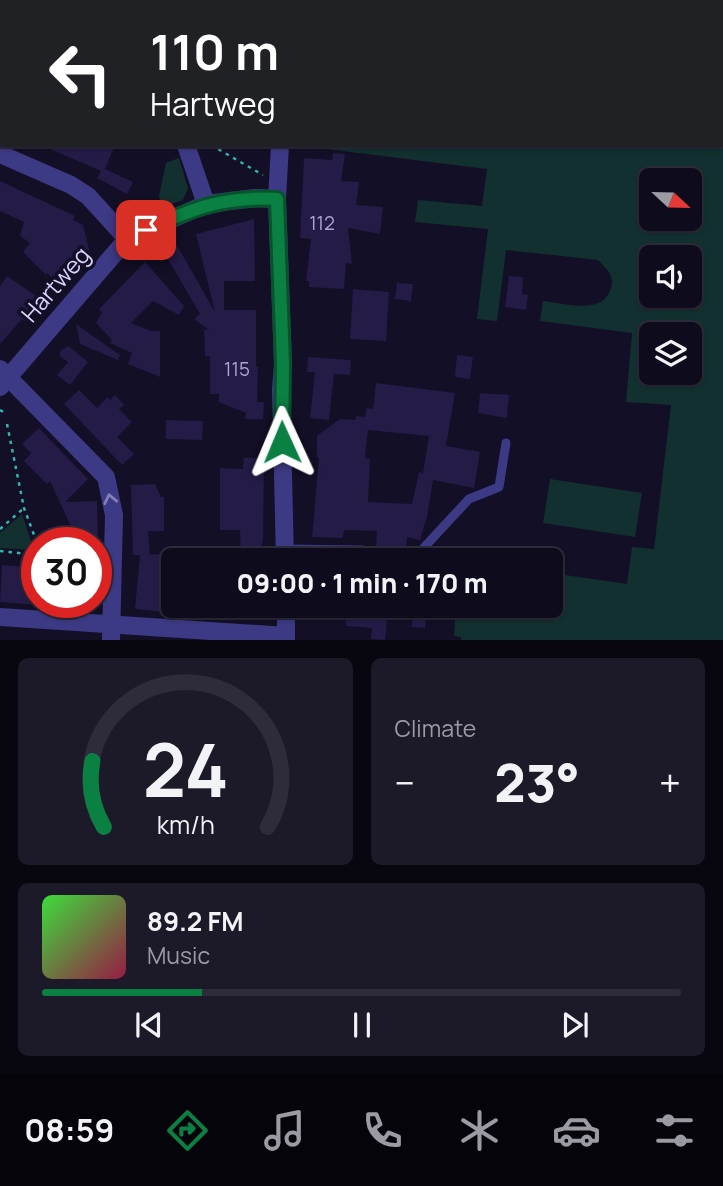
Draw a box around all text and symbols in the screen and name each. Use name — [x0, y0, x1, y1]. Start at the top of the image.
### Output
text: 110 m — [150, 18, 279, 85]
icon: left — [35, 28, 126, 119]
text: Hartweg — [150, 82, 276, 126]
north arrow — [639, 168, 702, 231]
map controls — [639, 168, 702, 385]
pin — [116, 200, 176, 260]
house number: 112 — [309, 210, 335, 236]
icon: arrive — [127, 211, 165, 249]
street label: Hartweg — [13, 239, 97, 329]
button: sound — [639, 245, 702, 308]
button: layers — [639, 322, 702, 385]
house number: 115 — [224, 356, 250, 382]
position arrow — [245, 405, 319, 479]
one-way arrow — [104, 493, 119, 505]
speed limit sign: 30 — [21, 527, 112, 618]
text: 09:00 · 1 min · 170 m — [237, 565, 487, 601]
text: Climate — [395, 712, 476, 744]
text: 24 — [142, 720, 228, 820]
text: 23° — [494, 747, 580, 818]
text: − — [395, 756, 415, 808]
text: + — [659, 756, 681, 808]
text: km/h — [156, 807, 214, 842]
text: 89.2 FM — [147, 903, 243, 939]
text: Music — [147, 939, 210, 971]
icon: previous — [130, 1006, 168, 1044]
icon: pause — [343, 1006, 381, 1044]
icon: next — [556, 1006, 594, 1044]
icon: directions — [163, 1106, 212, 1155]
icon: music — [260, 1106, 309, 1155]
icon: phone — [358, 1106, 407, 1155]
icon: climate — [455, 1106, 504, 1155]
icon: car — [552, 1106, 601, 1155]
icon: filters — [650, 1106, 699, 1155]
text: 08:59 — [24, 1108, 114, 1152]

